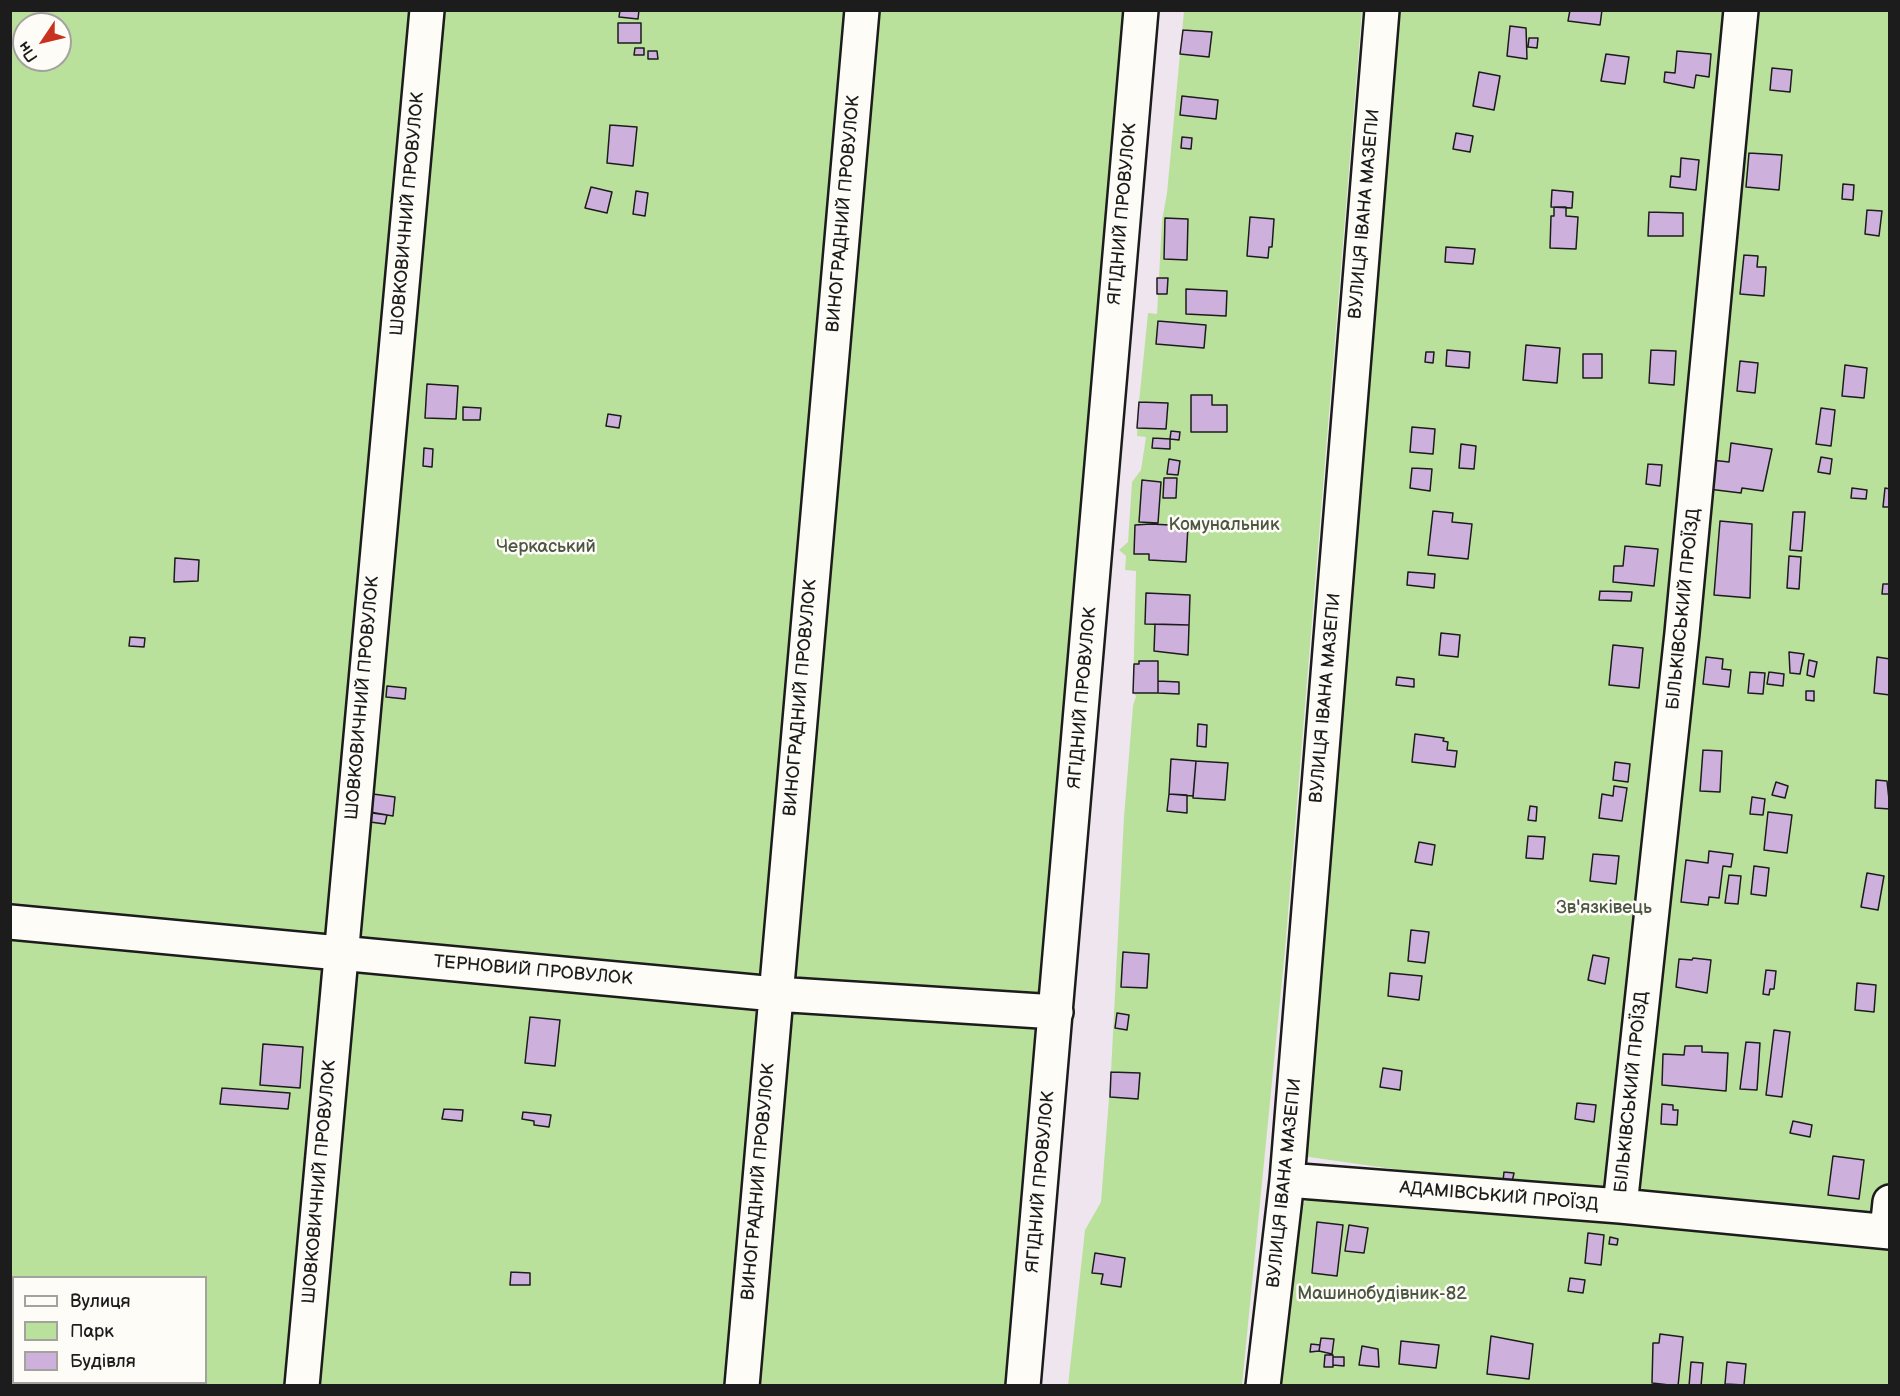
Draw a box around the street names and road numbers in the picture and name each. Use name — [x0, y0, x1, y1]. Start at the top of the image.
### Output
street label: ШОВКОВИЧНИЙ ПРОВУЛОК — [387, 91, 429, 337]
street label: ВИНОГРАДНИЙ ПРОВУЛОК — [823, 95, 865, 333]
street label: ВУЛИЦЯ ІВАНА МАЗЕПИ — [1345, 108, 1385, 320]
street label: ЯГІДНИЙ ПРОВУЛОК — [1104, 122, 1142, 306]
street label: БІЛЬКІВСЬКИЙ ПРОЇЗД — [1663, 507, 1705, 711]
street label: ШОВКОВИЧНИЙ ПРОВУЛОК — [342, 575, 384, 821]
street label: ВИНОГРАДНИЙ ПРОВУЛОК — [780, 579, 822, 817]
street label: ВУЛИЦЯ ІВАНА МАЗЕПИ — [1306, 592, 1346, 804]
street label: ЯГІДНИЙ ПРОВУЛОК — [1064, 606, 1102, 790]
street label: ТЕРНОВИЙ ПРОВУЛОК — [433, 952, 633, 990]
street label: БІЛЬКІВСЬКИЙ ПРОЇЗД — [1611, 990, 1653, 1194]
street label: ШОВКОВИЧНИЙ ПРОВУЛОК — [299, 1059, 341, 1305]
street label: ВИНОГРАДНИЙ ПРОВУЛОК — [738, 1063, 780, 1301]
street label: ВУЛИЦЯ ІВАНА МАЗЕПИ — [1263, 1077, 1307, 1289]
street label: ЯГІДНИЙ ПРОВУЛОК — [1022, 1090, 1060, 1274]
street label: АДАМІВСЬКИЙ ПРОЇЗД — [1399, 1178, 1599, 1216]

